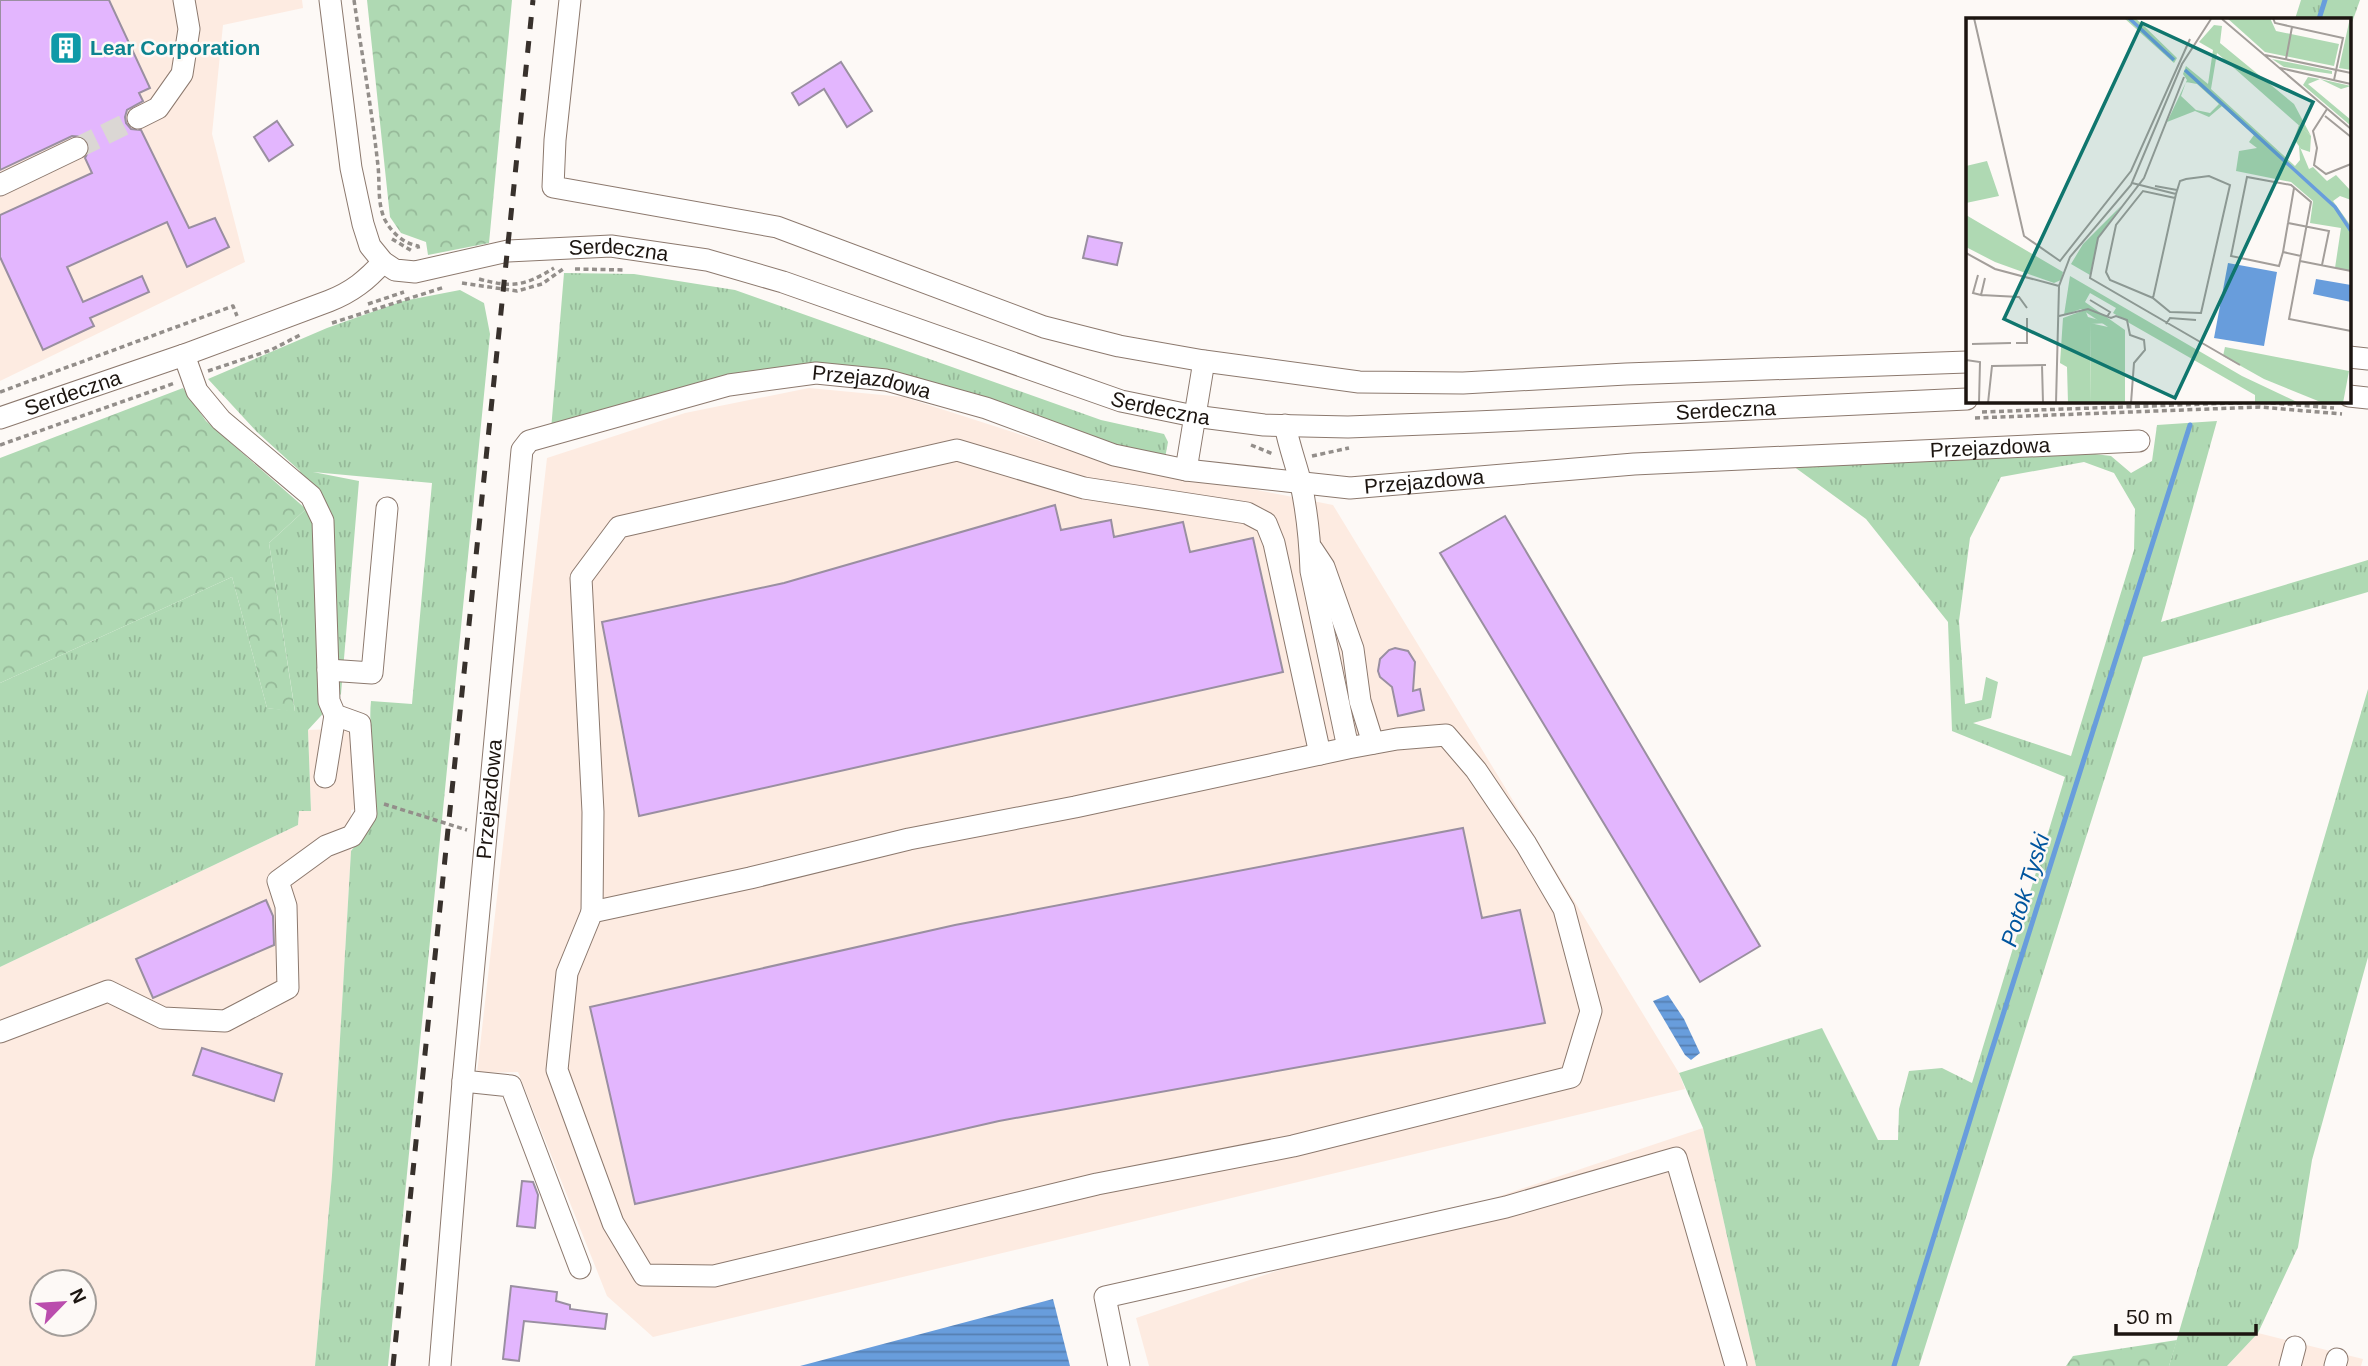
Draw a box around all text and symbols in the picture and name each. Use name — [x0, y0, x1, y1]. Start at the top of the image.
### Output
inset map — [1966, 18, 2350, 402]
building icon: Lear Corporation — [47, 29, 85, 67]
place label: Lear Corporation — [90, 36, 260, 59]
street label: Serdeczna — [568, 234, 670, 265]
street label: Przejazdowa — [811, 361, 934, 403]
street label: Serdeczna — [21, 365, 124, 420]
street label: Serdeczna — [1108, 386, 1212, 429]
street label: Serdeczna — [1675, 396, 1777, 424]
street label: Przejazdowa — [1929, 433, 2051, 462]
street label: Przejazdowa — [1363, 465, 1485, 498]
street label: Przejazdowa — [472, 738, 506, 860]
water label: Potok Tyski — [1995, 829, 2055, 950]
north arrow — [28, 1268, 98, 1338]
text: N — [66, 1285, 90, 1307]
scale bar — [2116, 1292, 2256, 1336]
text: 50 m — [2126, 1305, 2173, 1328]

